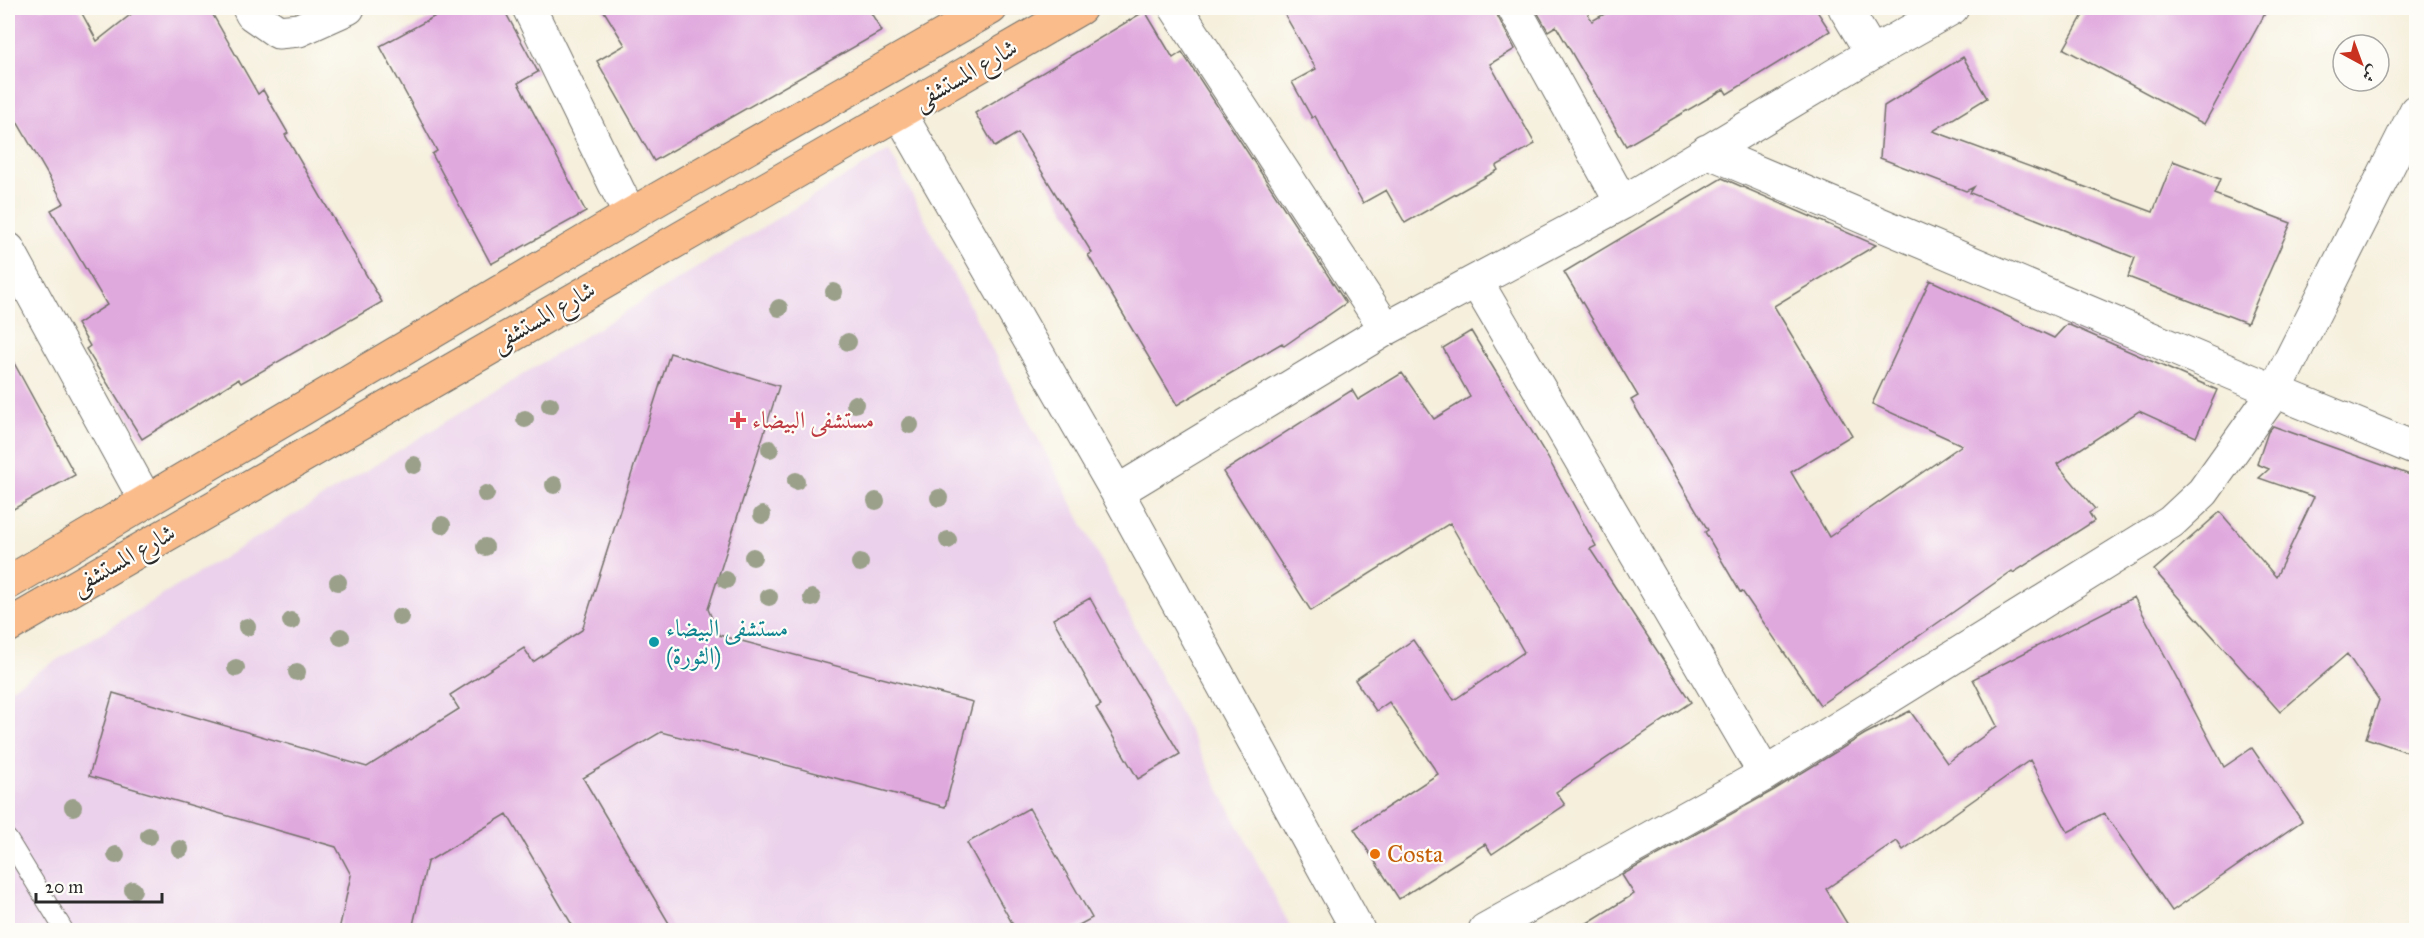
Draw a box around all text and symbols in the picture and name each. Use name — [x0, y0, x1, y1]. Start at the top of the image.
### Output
street label: شارع المستشفى — [908, 32, 1025, 120]
north arrow — [2331, 33, 2391, 93]
text: ش — [2358, 62, 2383, 86]
street label: شارع المستشفى — [486, 274, 603, 362]
place label: مستشفى البيضاء — [752, 405, 874, 437]
marker: مستشفى البيضاء — [729, 411, 747, 429]
street label: شارع المستشفى — [66, 517, 183, 605]
place label: مستشفى البيضاء (الثورة) — [666, 613, 788, 671]
marker: مستشفى البيضاء (الثورة) — [647, 635, 661, 649]
place label: Costa — [1387, 839, 1444, 869]
marker: Costa — [1368, 847, 1382, 861]
scale bar — [36, 866, 162, 904]
text: 20 m — [45, 876, 83, 898]

